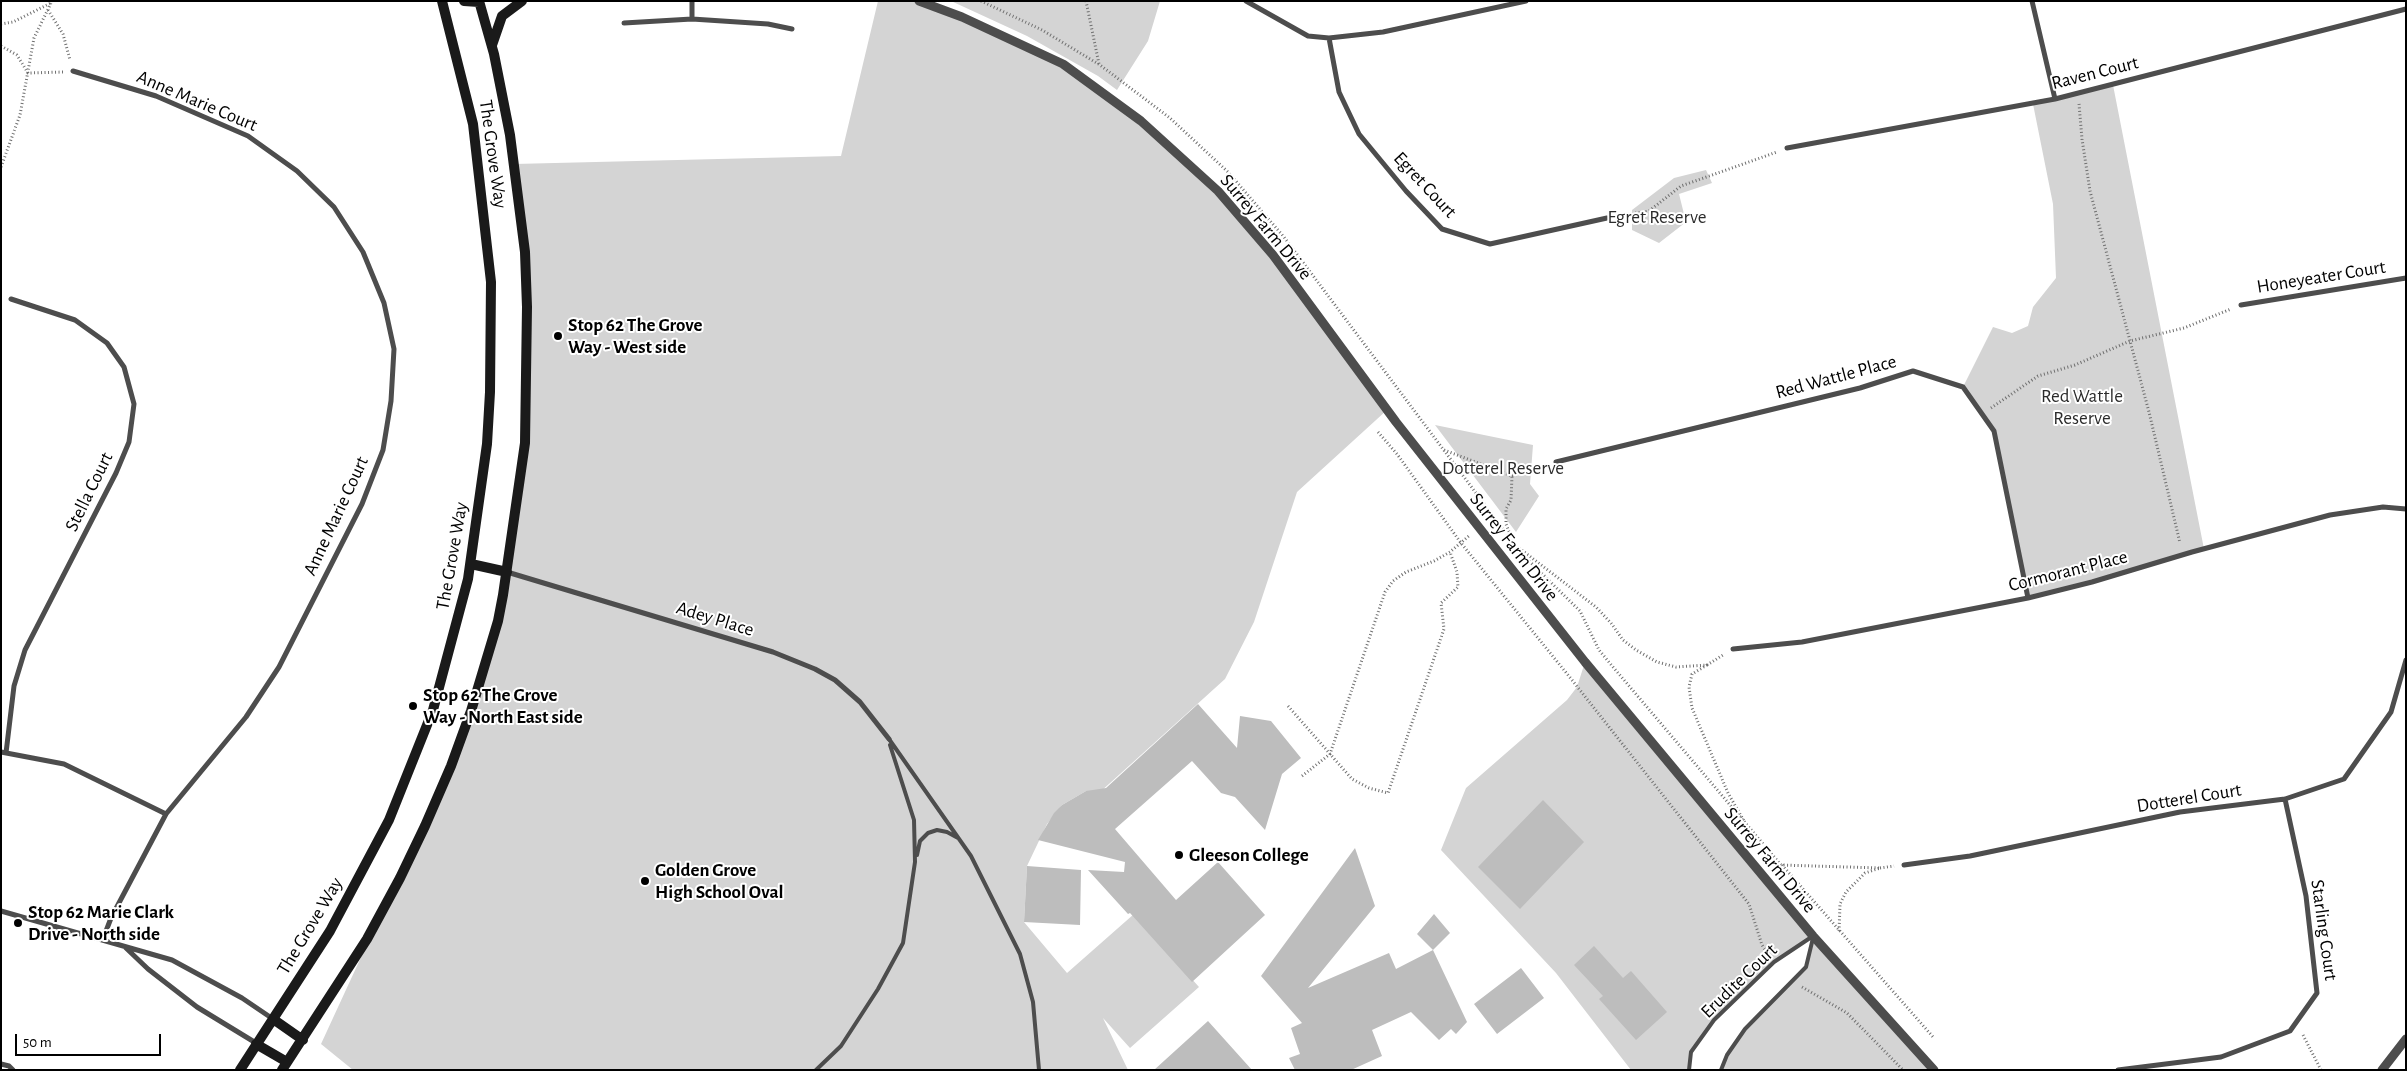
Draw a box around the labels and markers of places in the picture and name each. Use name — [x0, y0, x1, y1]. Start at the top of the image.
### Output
place label: Stop 62 The Grove Way - West side — [568, 314, 702, 358]
marker: Stop 62 The Grove Way - West side — [552, 330, 564, 342]
place label: Stop 62 The Grove Way - North East side — [423, 684, 583, 728]
marker: Stop 62 The Grove Way - North East side — [407, 700, 419, 712]
place label: Gleeson College — [1189, 844, 1309, 866]
marker: Gleeson College — [1173, 849, 1185, 861]
place label: Golden Grove High School Oval — [655, 859, 784, 903]
marker: Golden Grove High School Oval — [639, 875, 651, 887]
place label: Stop 62 Marie Clark Drive - North side — [28, 901, 174, 945]
marker: Stop 62 Marie Clark Drive - North side — [12, 917, 24, 929]

